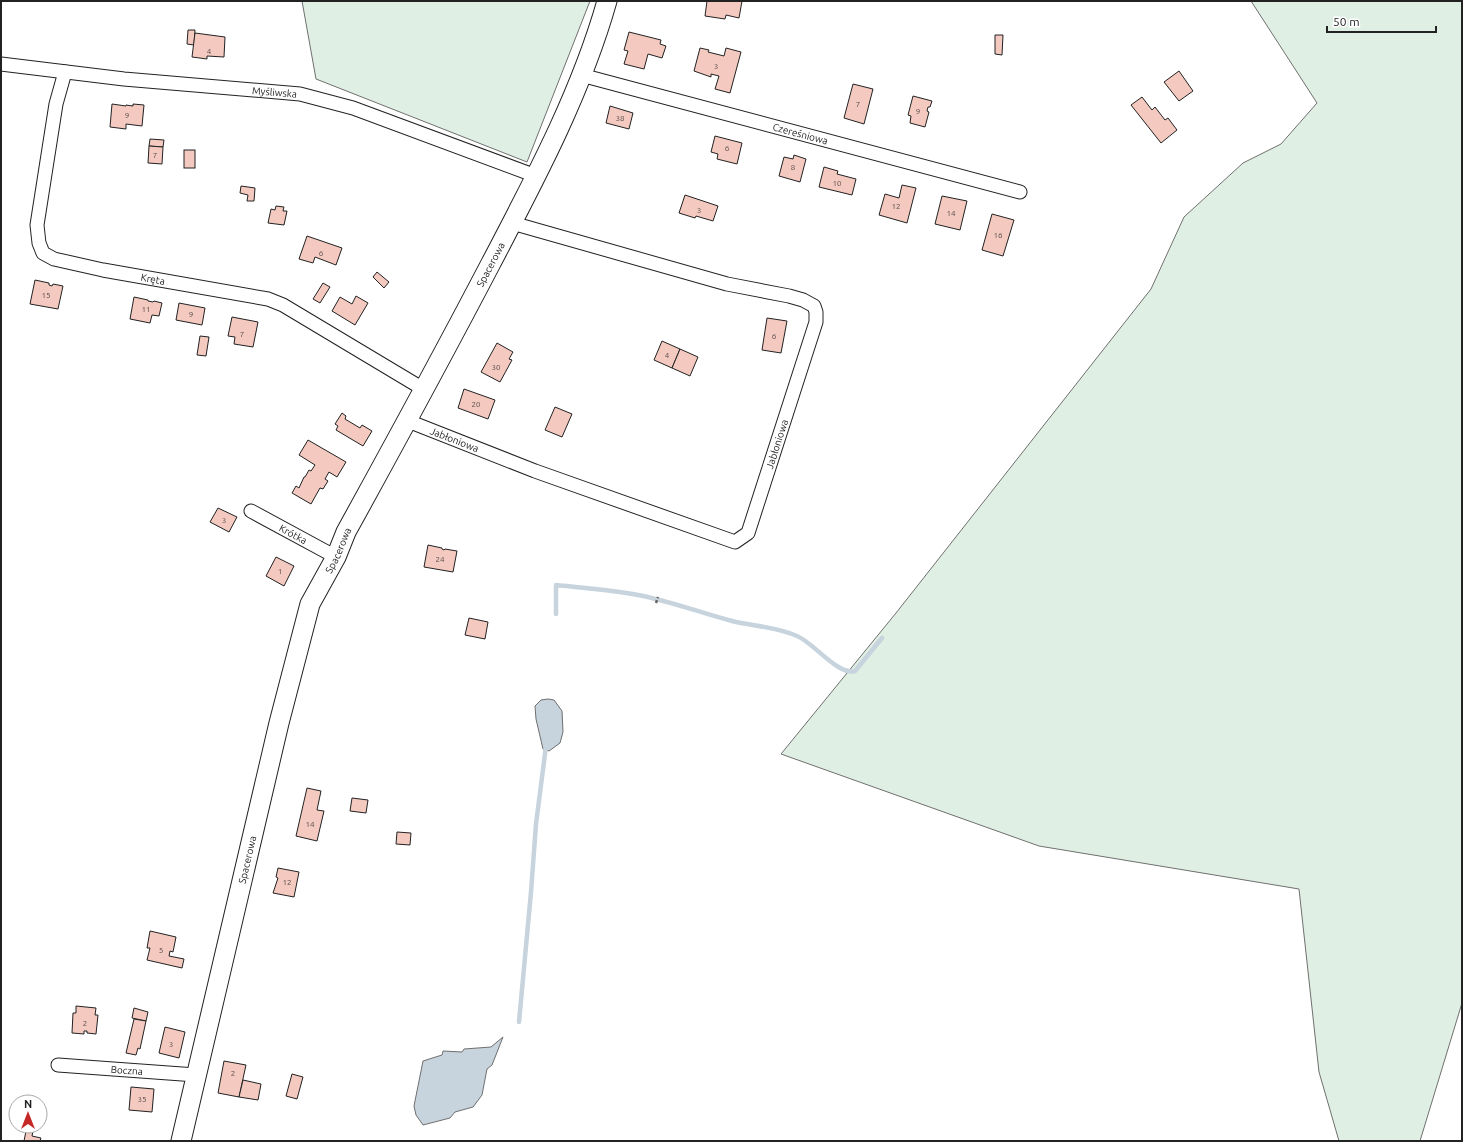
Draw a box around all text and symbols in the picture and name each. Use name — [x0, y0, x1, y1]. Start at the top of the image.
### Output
scale bar — [1327, 8, 1436, 34]
text: 50 m — [1333, 15, 1360, 28]
house number: 4 — [207, 47, 212, 56]
house number: 3 — [714, 62, 718, 71]
street label: Myśliwska — [252, 85, 297, 100]
house number: 7 — [856, 100, 860, 109]
house number: 9 — [916, 107, 920, 116]
house number: 9 — [125, 111, 129, 120]
house number: 38 — [615, 114, 625, 123]
street label: Czereśniowa — [771, 121, 829, 147]
house number: 6 — [725, 144, 730, 153]
house number: 7 — [153, 151, 157, 160]
house number: 8 — [791, 163, 796, 172]
house number: 10 — [832, 179, 842, 188]
house number: 12 — [891, 202, 901, 211]
house number: 3 — [697, 206, 701, 215]
house number: 14 — [946, 209, 956, 218]
house number: 16 — [993, 231, 1003, 240]
street label: Spacerowa — [475, 240, 507, 289]
house number: 6 — [319, 249, 324, 258]
street label: Kręta — [140, 272, 166, 287]
house number: 15 — [41, 291, 51, 300]
house number: 11 — [141, 305, 151, 314]
house number: 9 — [189, 310, 193, 319]
house number: 7 — [240, 330, 244, 339]
house number: 6 — [772, 332, 777, 341]
house number: 4 — [665, 351, 670, 360]
house number: 30 — [491, 363, 501, 372]
house number: 20 — [471, 400, 481, 409]
street label: Jabłoniowa — [764, 418, 790, 470]
street label: Jabłoniowa — [428, 425, 480, 454]
house number: 3 — [222, 516, 226, 525]
street label: Krótka — [277, 522, 309, 546]
street label: Spacerowa — [323, 526, 353, 575]
house number: 24 — [435, 555, 445, 564]
house number: 1 — [278, 567, 282, 576]
house number: 14 — [305, 820, 315, 829]
street label: Spacerowa — [237, 835, 258, 885]
house number: 12 — [282, 878, 292, 887]
house number: 5 — [159, 946, 163, 955]
house number: 2 — [83, 1019, 87, 1028]
house number: 3 — [169, 1040, 173, 1049]
street label: Boczna — [110, 1064, 143, 1077]
house number: 2 — [231, 1069, 235, 1078]
north arrow — [8, 1094, 48, 1134]
house number: 35 — [137, 1095, 147, 1104]
text: N — [24, 1098, 32, 1110]

